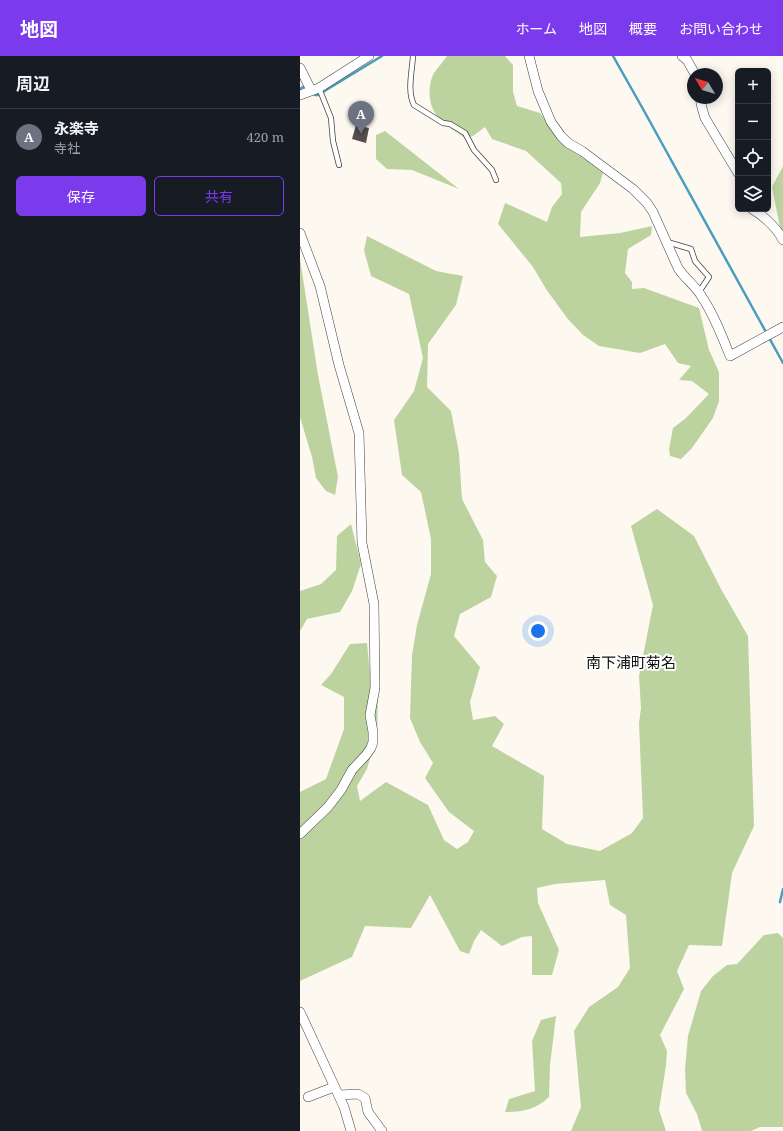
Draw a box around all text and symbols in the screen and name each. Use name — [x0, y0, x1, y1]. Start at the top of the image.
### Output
text: 地図 — [20, 16, 58, 42]
text: ホーム — [515, 19, 557, 38]
text: 地図 — [579, 19, 607, 38]
text: 概要 — [629, 19, 657, 38]
text: お問い合わせ — [679, 19, 763, 38]
north arrow — [687, 68, 723, 104]
map controls — [735, 68, 771, 212]
button: + — [735, 68, 771, 104]
text: 周辺 — [16, 72, 50, 95]
pin: A — [348, 101, 374, 134]
button: − — [735, 104, 771, 140]
text: 永楽寺 — [54, 118, 99, 138]
text: A — [24, 128, 34, 146]
text: 420 m — [247, 128, 284, 146]
text: 寺社 — [54, 139, 80, 157]
button: locate — [735, 140, 771, 176]
button: 保存 — [16, 176, 146, 216]
button: 共有 — [154, 176, 284, 216]
button: layers — [735, 176, 771, 212]
your location — [528, 621, 548, 641]
district label: 南下浦町菊名 — [586, 652, 676, 672]

